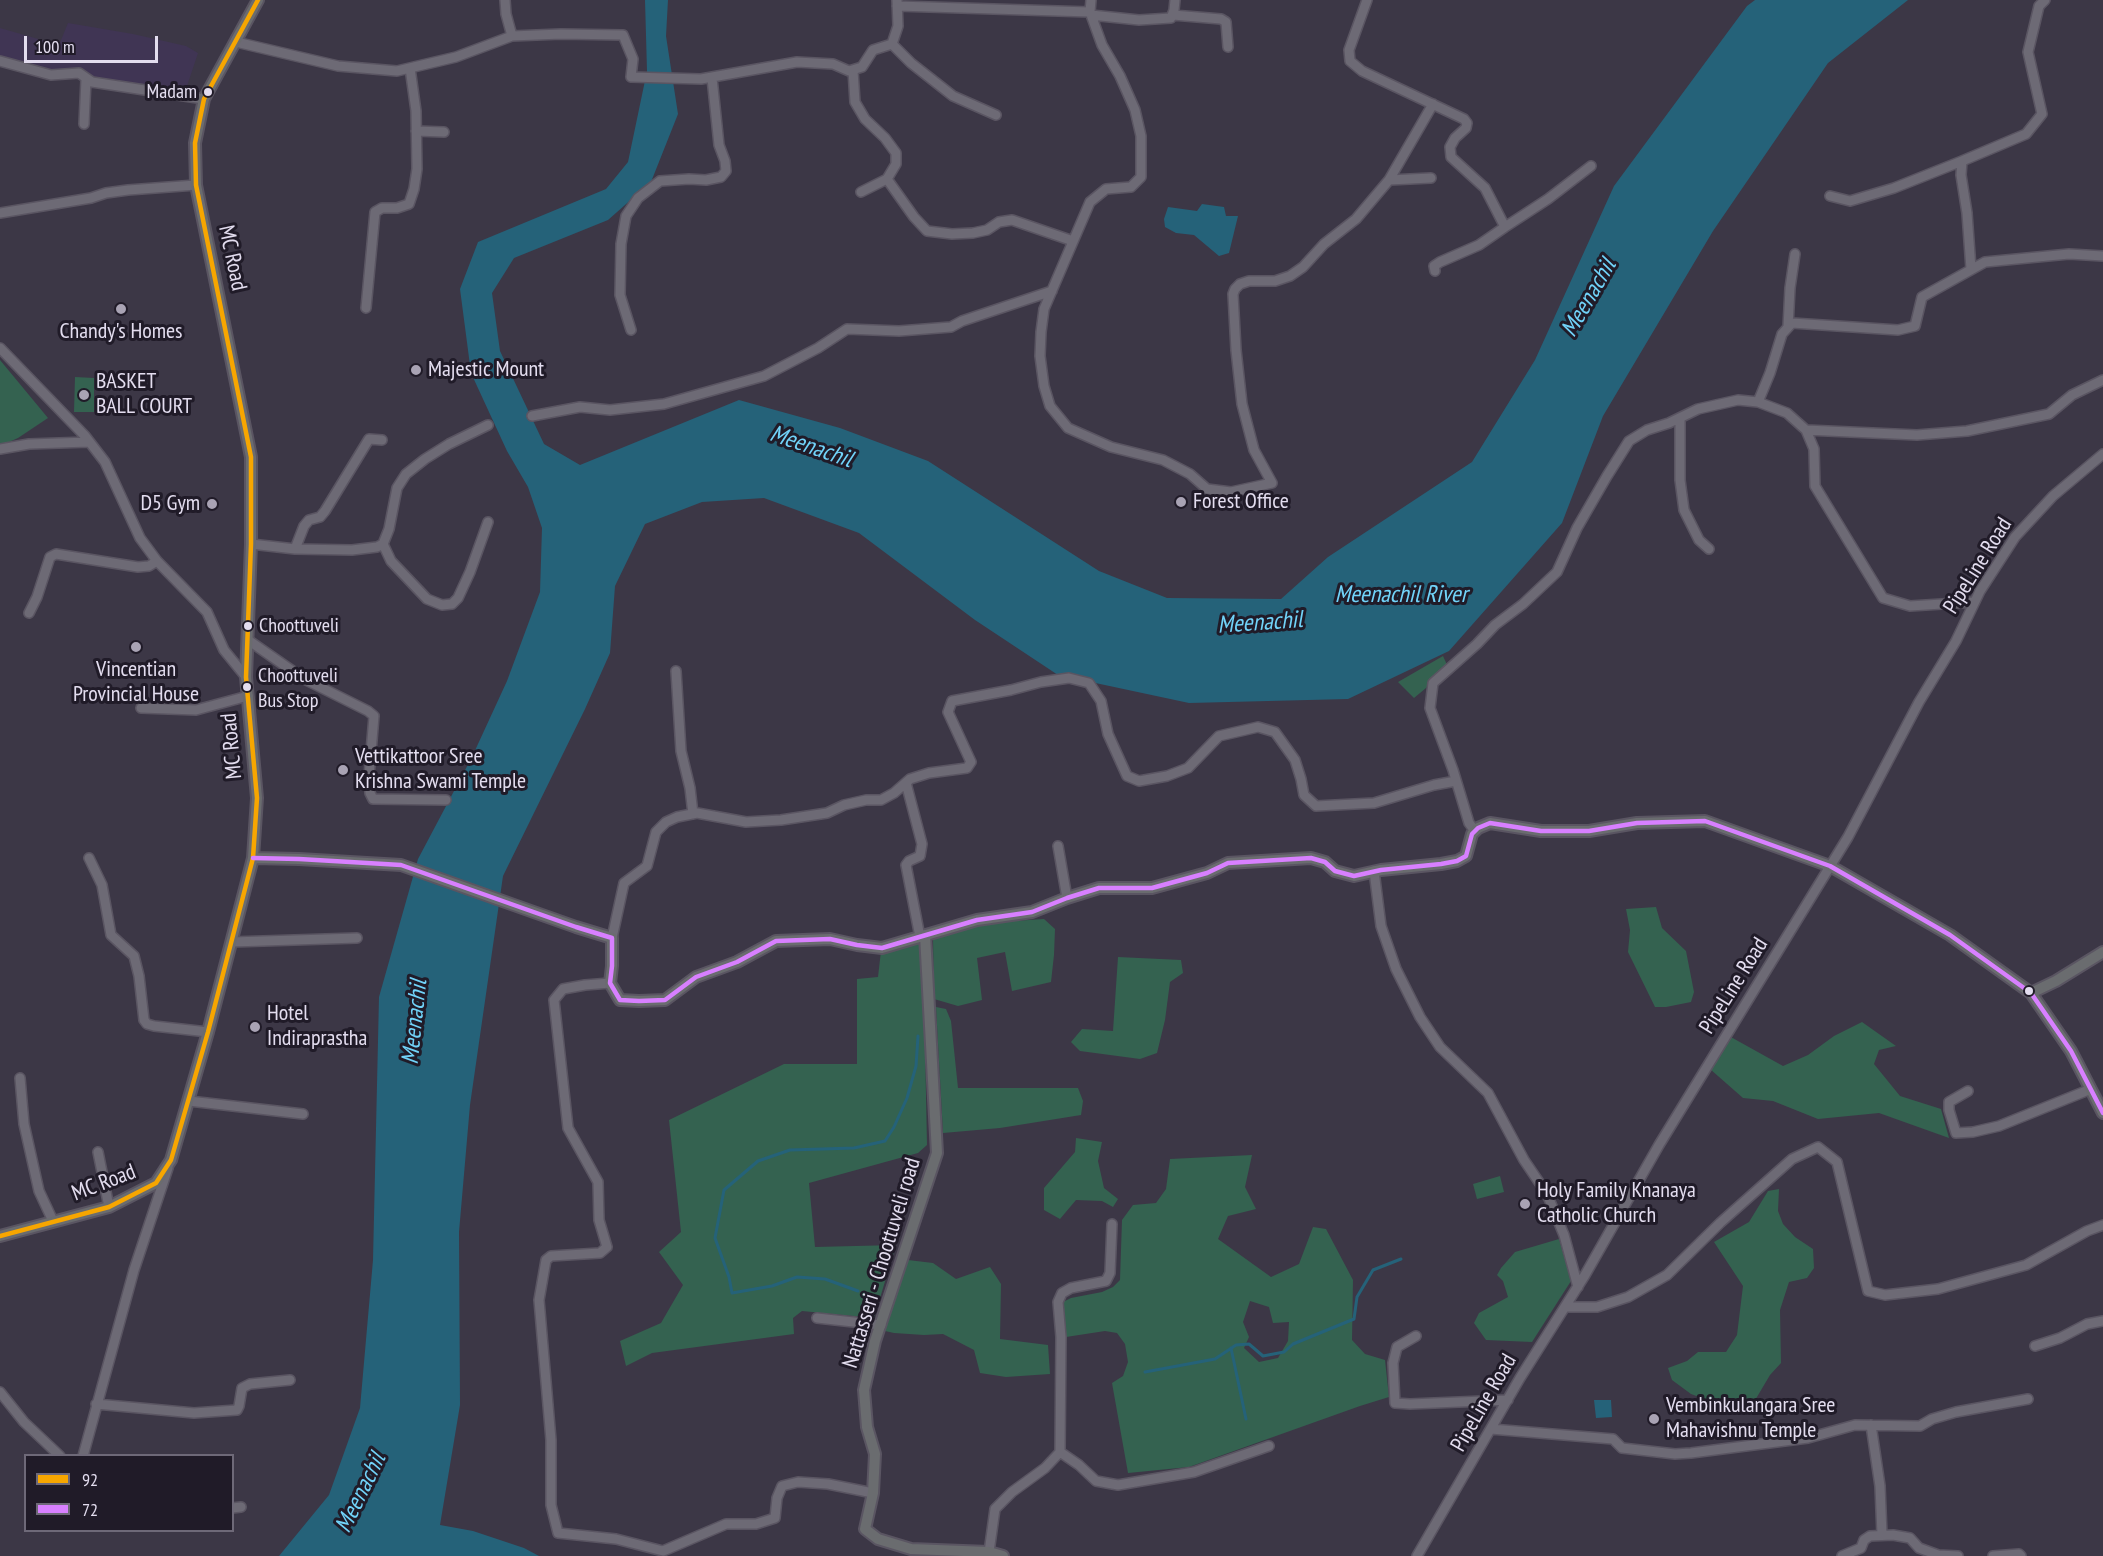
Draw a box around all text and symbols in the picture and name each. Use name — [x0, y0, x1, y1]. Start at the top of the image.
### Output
scale bar — [27, 24, 160, 62]
text: 100 m — [35, 35, 75, 58]
place label: Madam — [147, 80, 197, 104]
marker: Madam — [202, 86, 214, 98]
street label: MC Road — [212, 223, 252, 293]
water label: Meenachil — [1555, 254, 1623, 342]
marker: Chandy's Homes — [114, 302, 128, 316]
place label: Chandy's Homes — [59, 319, 183, 345]
place label: Majestic Mount — [428, 357, 544, 383]
marker: Majestic Mount — [409, 363, 423, 377]
place label: BASKET BALL COURT — [96, 369, 192, 420]
marker: BASKET BALL COURT — [77, 388, 91, 402]
water label: Meenachil — [766, 420, 856, 474]
place label: Forest Office — [1193, 489, 1289, 515]
place label: D5 Gym — [140, 491, 200, 517]
marker: Forest Office — [1174, 495, 1188, 509]
marker: D5 Gym — [205, 497, 219, 511]
street label: PipeLine Road — [1938, 513, 2018, 619]
water label: Meenachil River — [1335, 581, 1467, 609]
water label: Meenachil — [1217, 606, 1303, 640]
place label: Choottuveli — [259, 614, 339, 638]
marker: Choottuveli — [242, 620, 254, 632]
marker: Vincentian Provincial House — [129, 640, 143, 654]
place label: Vincentian Provincial House — [73, 657, 199, 708]
place label: Choottuveli Bus Stop — [258, 664, 338, 711]
marker: Choottuveli Bus Stop — [241, 681, 253, 693]
street label: MC Road — [216, 712, 248, 780]
place label: Vettikattoor Sree Krishna Swami Temple — [355, 744, 526, 796]
marker: Vettikattoor Sree Krishna Swami Temple — [336, 763, 350, 777]
street label: PipeLine Road — [1694, 933, 1774, 1039]
water label: Meenachil — [396, 978, 434, 1066]
unlabelled marker — [2023, 985, 2035, 997]
place label: Hotel Indiraprastha — [267, 1001, 367, 1052]
marker: Hotel Indiraprastha — [248, 1020, 262, 1034]
street label: Nattasseri - Choottuveli road — [837, 1155, 927, 1371]
street label: MC Road — [68, 1159, 140, 1207]
place label: Holy Family Knanaya Catholic Church — [1537, 1178, 1696, 1230]
marker: Holy Family Knanaya Catholic Church — [1518, 1197, 1532, 1211]
street label: PipeLine Road — [1446, 1350, 1522, 1456]
place label: Vembinkulangara Sree Mahavishnu Temple — [1666, 1393, 1835, 1444]
marker: Vembinkulangara Sree Mahavishnu Temple — [1647, 1412, 1661, 1426]
water label: Meenachil — [329, 1449, 393, 1537]
legend — [24, 1454, 234, 1532]
text: 92 — [82, 1468, 98, 1491]
text: 72 — [82, 1498, 98, 1521]

